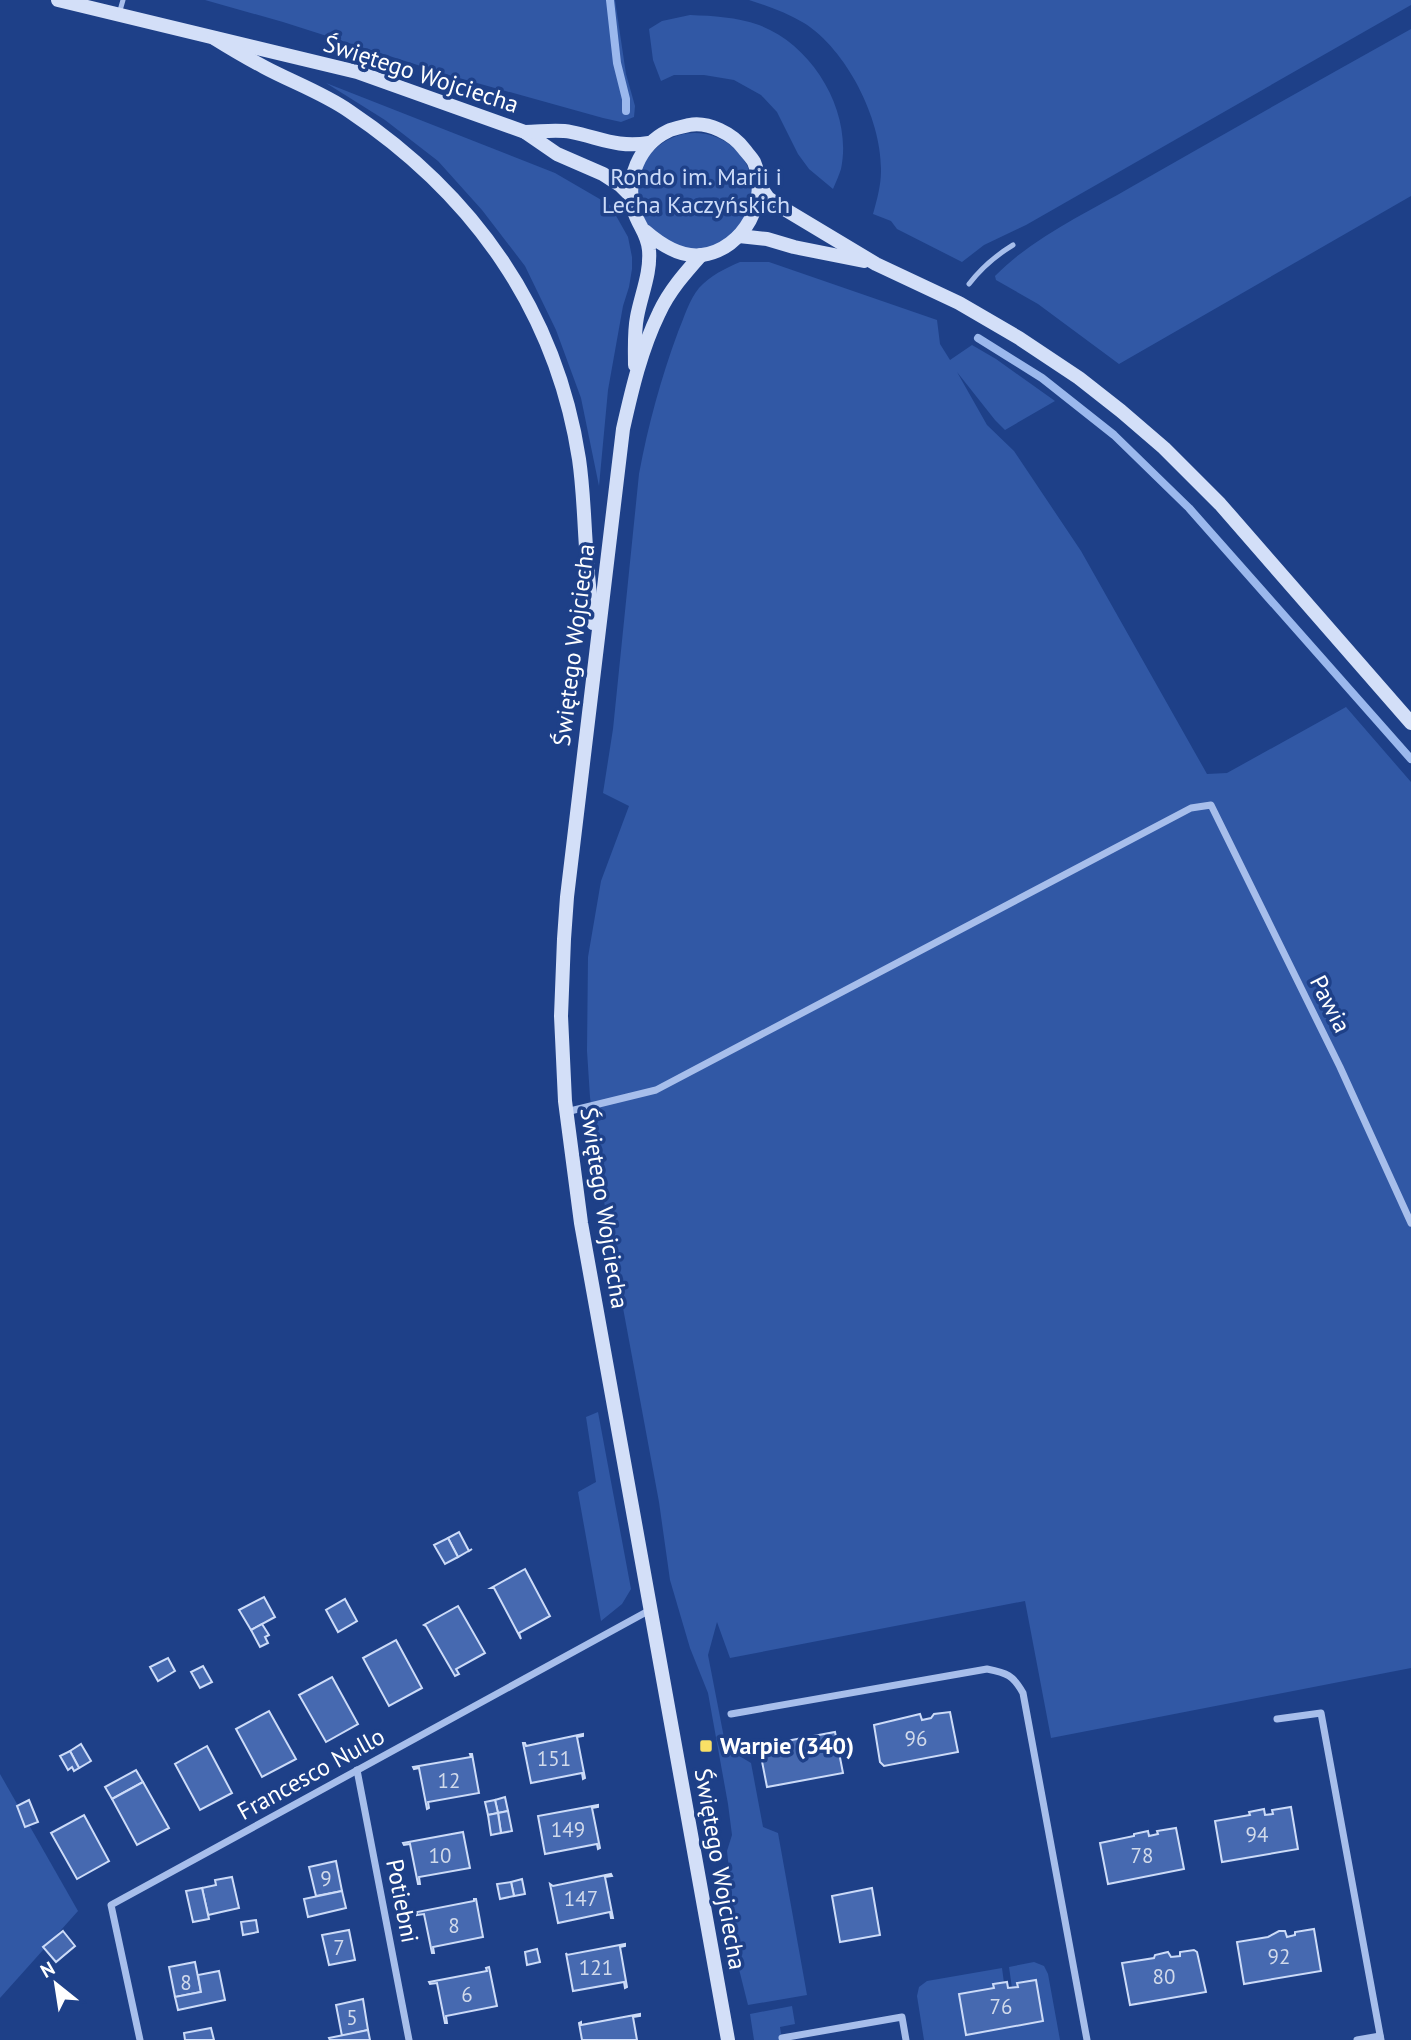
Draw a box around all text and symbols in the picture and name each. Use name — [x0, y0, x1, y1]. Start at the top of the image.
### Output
street label: Świętego Wojciecha — [320, 27, 523, 120]
park label: Rondo im. Marii i Lecha Kaczyńskich — [602, 161, 790, 220]
street label: Świętego Wojciecha — [546, 542, 601, 748]
street label: Pawia — [1303, 970, 1358, 1038]
street label: Świętego Wojciecha — [573, 1105, 636, 1311]
street label: Francesco Nullo — [232, 1720, 390, 1827]
house number: 96 — [905, 1725, 927, 1752]
place label: Warpie (340) — [720, 1730, 854, 1761]
marker: Warpie (340) — [698, 1738, 714, 1754]
house number: 151 — [537, 1745, 571, 1772]
street label: Świętego Wojciecha — [688, 1766, 753, 1972]
house number: 12 — [438, 1767, 460, 1794]
house number: 149 — [551, 1816, 585, 1843]
house number: 94 — [1246, 1821, 1268, 1848]
house number: 10 — [429, 1842, 451, 1869]
house number: 78 — [1131, 1842, 1153, 1869]
street label: Potiebni — [379, 1856, 426, 1945]
house number: 9 — [320, 1865, 332, 1892]
house number: 147 — [564, 1885, 598, 1912]
house number: 8 — [448, 1912, 460, 1939]
house number: 7 — [333, 1934, 345, 1961]
house number: 92 — [1268, 1943, 1290, 1970]
north arrow — [21, 1949, 91, 2019]
house number: 121 — [579, 1954, 613, 1981]
text: N — [36, 1956, 59, 1983]
house number: 80 — [1153, 1963, 1175, 1990]
house number: 8 — [180, 1969, 192, 1996]
house number: 6 — [461, 1981, 473, 2008]
house number: 76 — [990, 1993, 1012, 2020]
house number: 5 — [346, 2004, 358, 2031]

